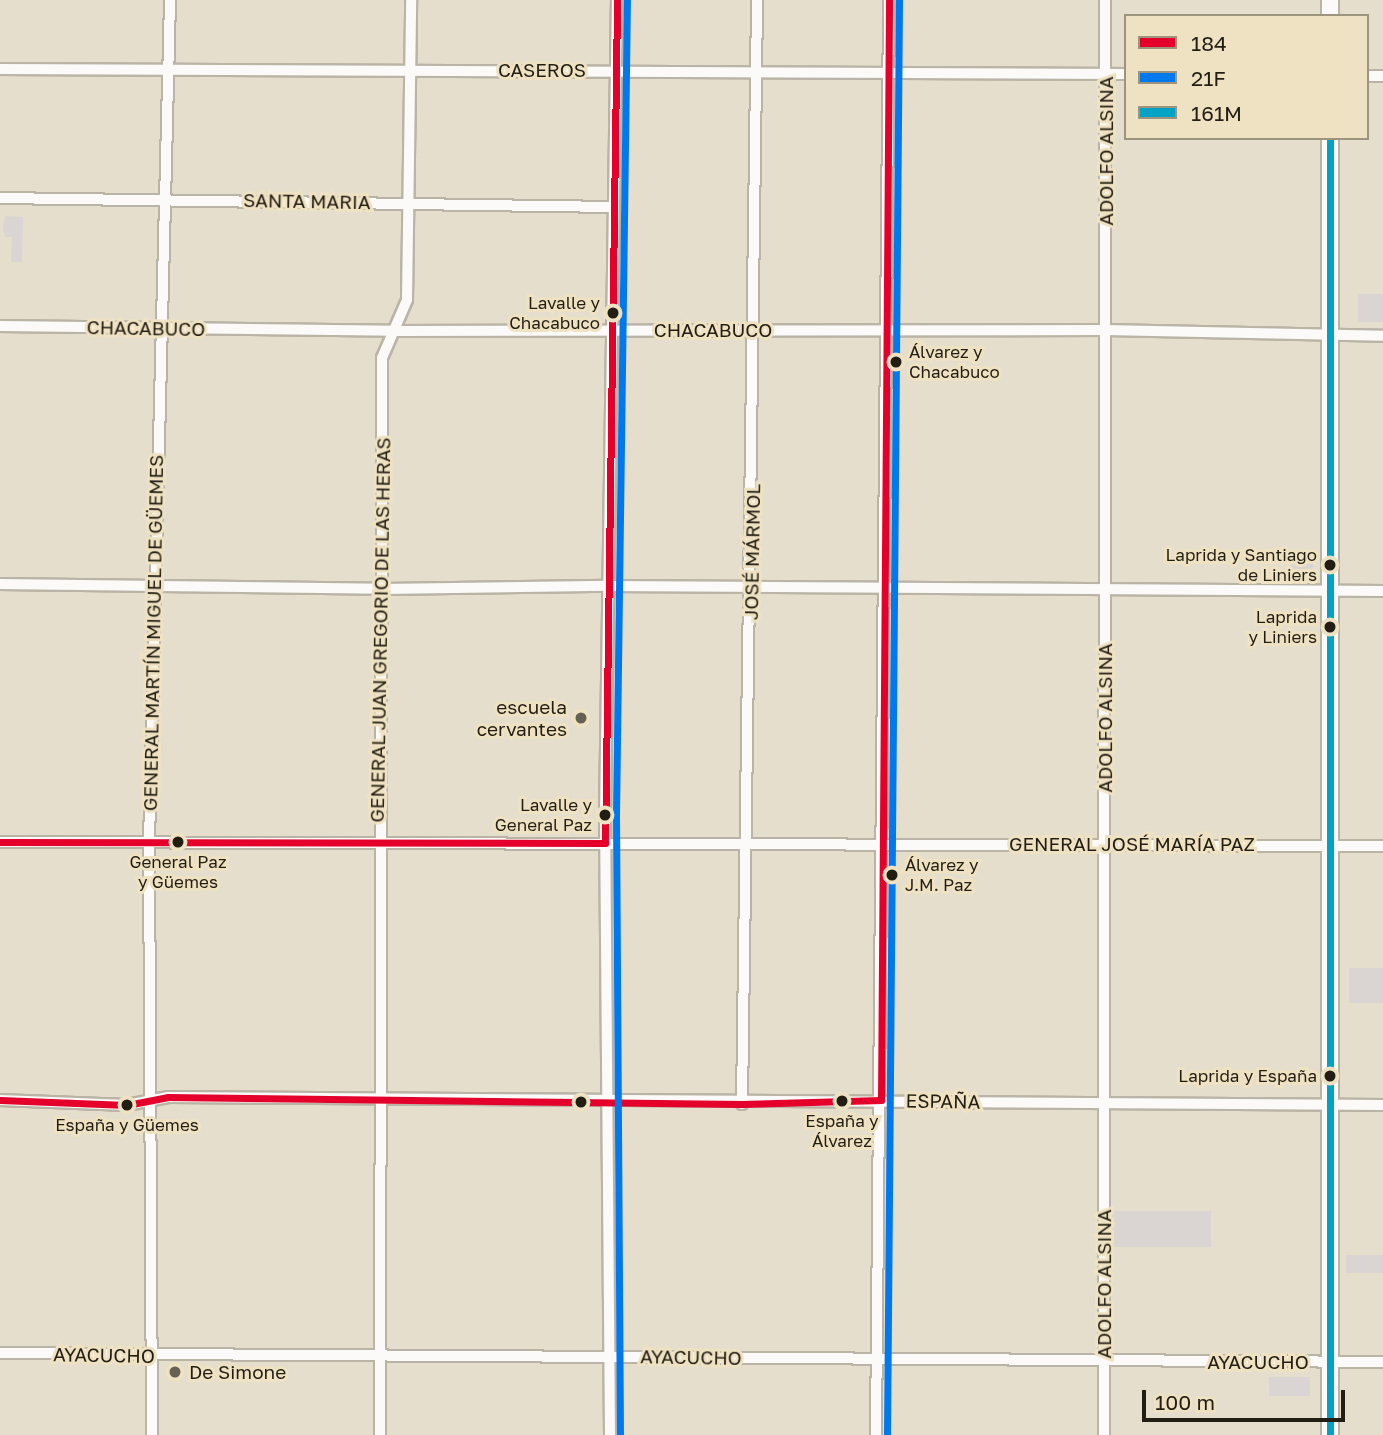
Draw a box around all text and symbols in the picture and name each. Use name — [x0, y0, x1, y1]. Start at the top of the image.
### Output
legend — [1124, 14, 1369, 140]
text: 184 — [1191, 30, 1227, 56]
street label: CASEROS — [498, 59, 586, 81]
text: 21F — [1191, 65, 1226, 91]
street label: ADOLFO ALSINA — [1095, 76, 1117, 226]
text: 161M — [1191, 100, 1242, 126]
street label: SANTA MARIA — [243, 188, 371, 214]
place label: Lavalle y Chacabuco — [509, 293, 600, 333]
marker: Lavalle y Chacabuco — [606, 306, 620, 320]
street label: CHACABUCO — [87, 316, 205, 340]
street label: CHACABUCO — [654, 319, 772, 341]
place label: Álvarez y Chacabuco — [909, 342, 1000, 382]
marker: Álvarez y Chacabuco — [889, 355, 903, 369]
street label: GENERAL JUAN GREGORIO DE LAS HERAS — [365, 437, 395, 823]
street label: GENERAL MARTÍN MIGUEL DE GÜEMES — [138, 455, 168, 811]
street label: JOSÉ MÁRMOL — [739, 484, 765, 620]
place label: Laprida y Santiago de Liniers — [1165, 545, 1317, 585]
marker: Laprida y Santiago de Liniers — [1323, 558, 1337, 572]
place label: Laprida y Liniers — [1248, 607, 1317, 647]
marker: Laprida y Liniers — [1323, 620, 1337, 634]
street label: ADOLFO ALSINA — [1094, 643, 1116, 793]
place label: escuela cervantes — [477, 696, 567, 740]
marker: escuela cervantes — [573, 710, 589, 726]
place label: Lavalle y General Paz — [495, 795, 592, 835]
marker: Lavalle y General Paz — [598, 808, 612, 822]
street label: GENERAL JOSÉ MARÍA PAZ — [1009, 833, 1255, 855]
marker: General Paz y Güemes — [171, 835, 185, 849]
place label: General Paz y Güemes — [129, 852, 227, 892]
place label: Álvarez y J.M. Paz — [905, 855, 979, 895]
marker: Álvarez y J.M. Paz — [885, 868, 899, 882]
place label: Laprida y España — [1178, 1066, 1317, 1086]
marker: Laprida y España — [1323, 1069, 1337, 1083]
street label: ESPAÑA — [906, 1089, 980, 1113]
marker: España y Álvarez — [835, 1094, 849, 1108]
unlabelled marker — [574, 1095, 588, 1109]
marker: España y Güemes — [120, 1098, 134, 1112]
place label: España y Álvarez — [805, 1111, 879, 1151]
place label: España y Güemes — [55, 1115, 199, 1135]
street label: ADOLFO ALSINA — [1093, 1209, 1115, 1359]
street label: AYACUCHO — [53, 1343, 155, 1367]
street label: AYACUCHO — [640, 1345, 742, 1369]
street label: AYACUCHO — [1207, 1351, 1309, 1373]
place label: De Simone — [189, 1361, 286, 1383]
marker: De Simone — [167, 1364, 183, 1380]
scale bar — [1145, 1376, 1348, 1420]
text: 100 m — [1155, 1389, 1215, 1415]

